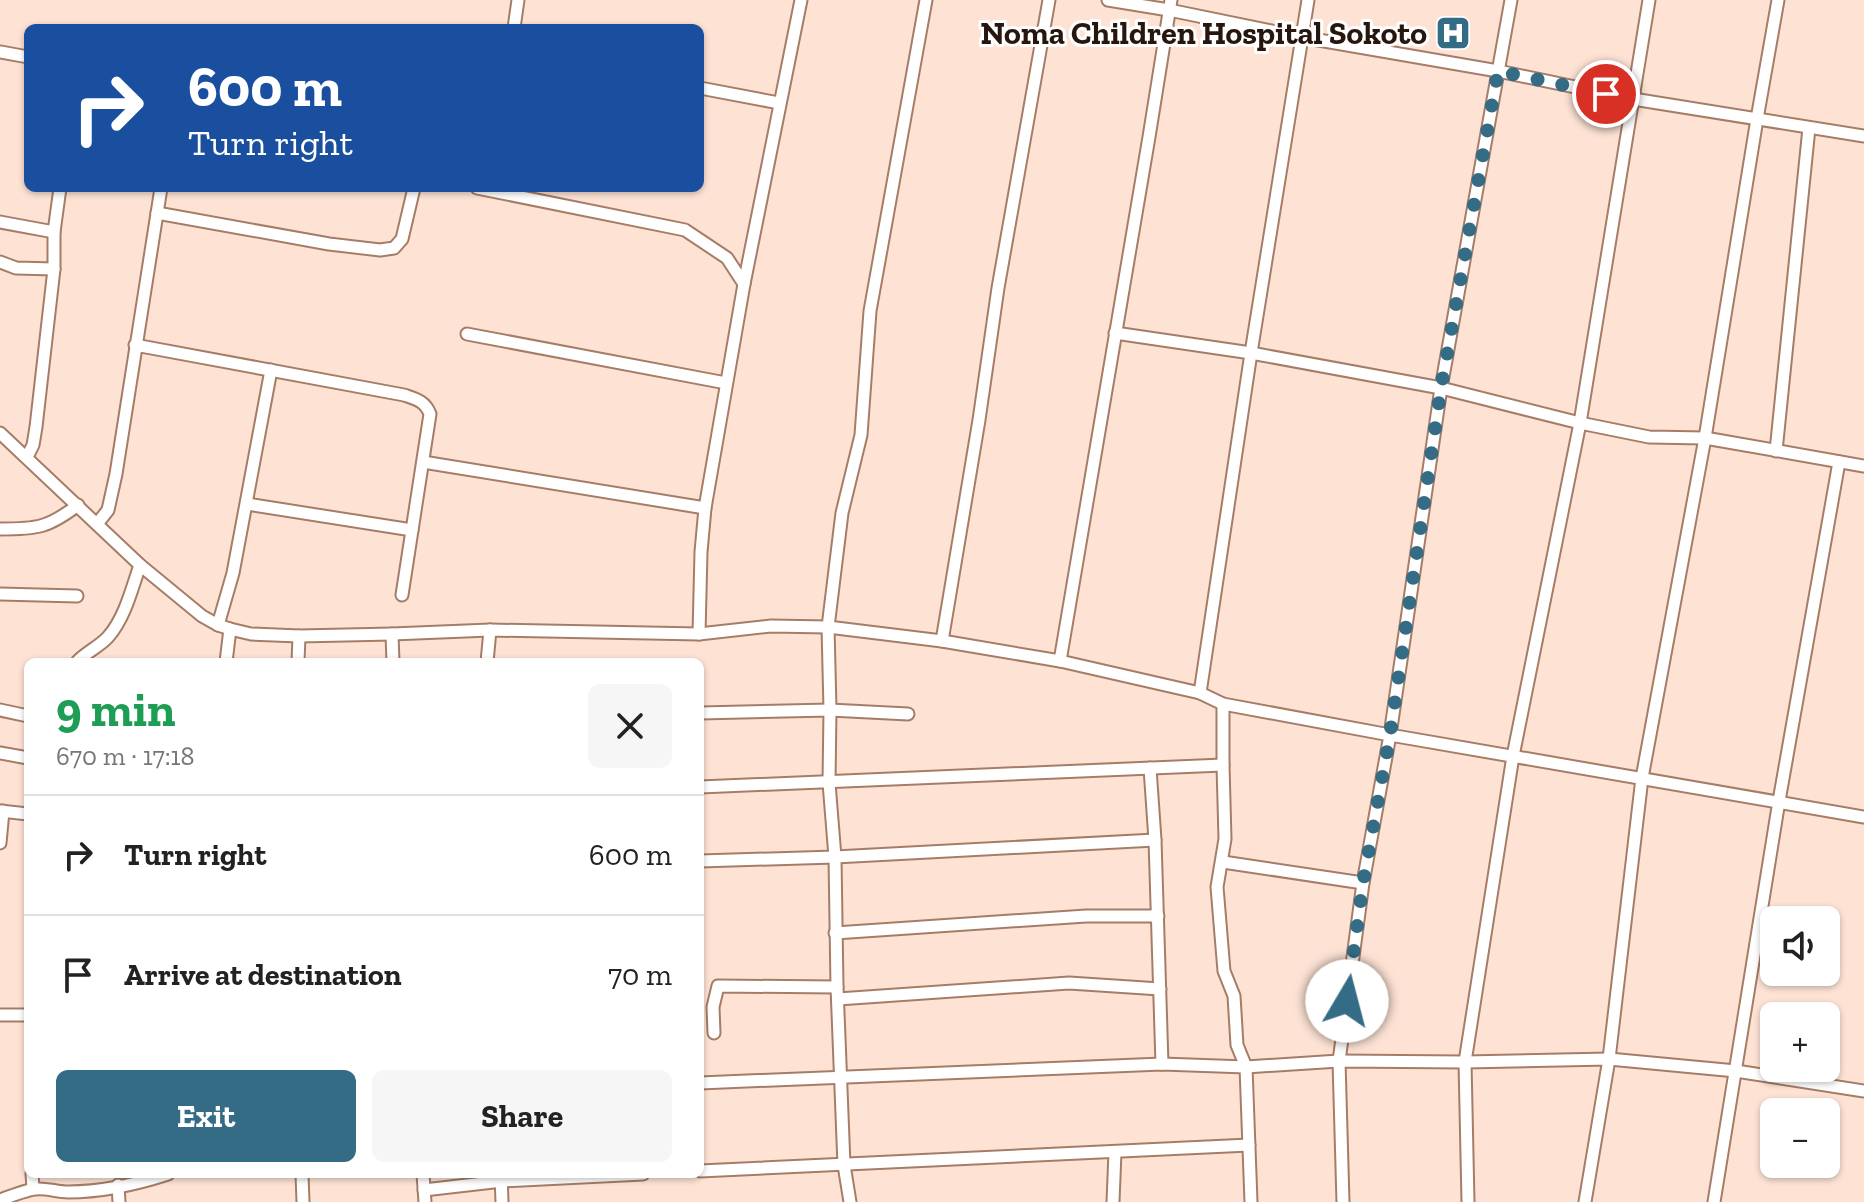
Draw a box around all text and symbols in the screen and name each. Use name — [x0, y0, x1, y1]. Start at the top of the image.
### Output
place label: Noma Children Hospital Sokoto — [981, 14, 1427, 52]
hospital icon: Noma Children Hospital Sokoto — [1434, 14, 1472, 52]
text: 600 m — [188, 53, 342, 120]
icon: right — [56, 56, 160, 160]
pin — [1572, 60, 1640, 128]
icon: arrive — [1584, 72, 1628, 116]
text: Turn right — [188, 121, 353, 164]
text: 9 min — [56, 681, 176, 738]
button: close — [588, 684, 672, 768]
text: 670 m · 17:18 — [56, 740, 195, 772]
icon: right — [56, 833, 100, 877]
text: Turn right — [124, 837, 266, 873]
text: 600 m — [589, 837, 672, 873]
map controls — [1760, 906, 1840, 1178]
button: sound — [1760, 906, 1840, 986]
icon: arrive — [56, 953, 100, 997]
text: Arrive at destination — [124, 957, 401, 993]
text: 70 m — [608, 957, 672, 993]
position arrow — [1305, 959, 1389, 1043]
button: + — [1760, 1002, 1840, 1082]
button: Exit — [56, 1070, 356, 1162]
button: Share — [372, 1070, 672, 1162]
button: − — [1760, 1098, 1840, 1178]

